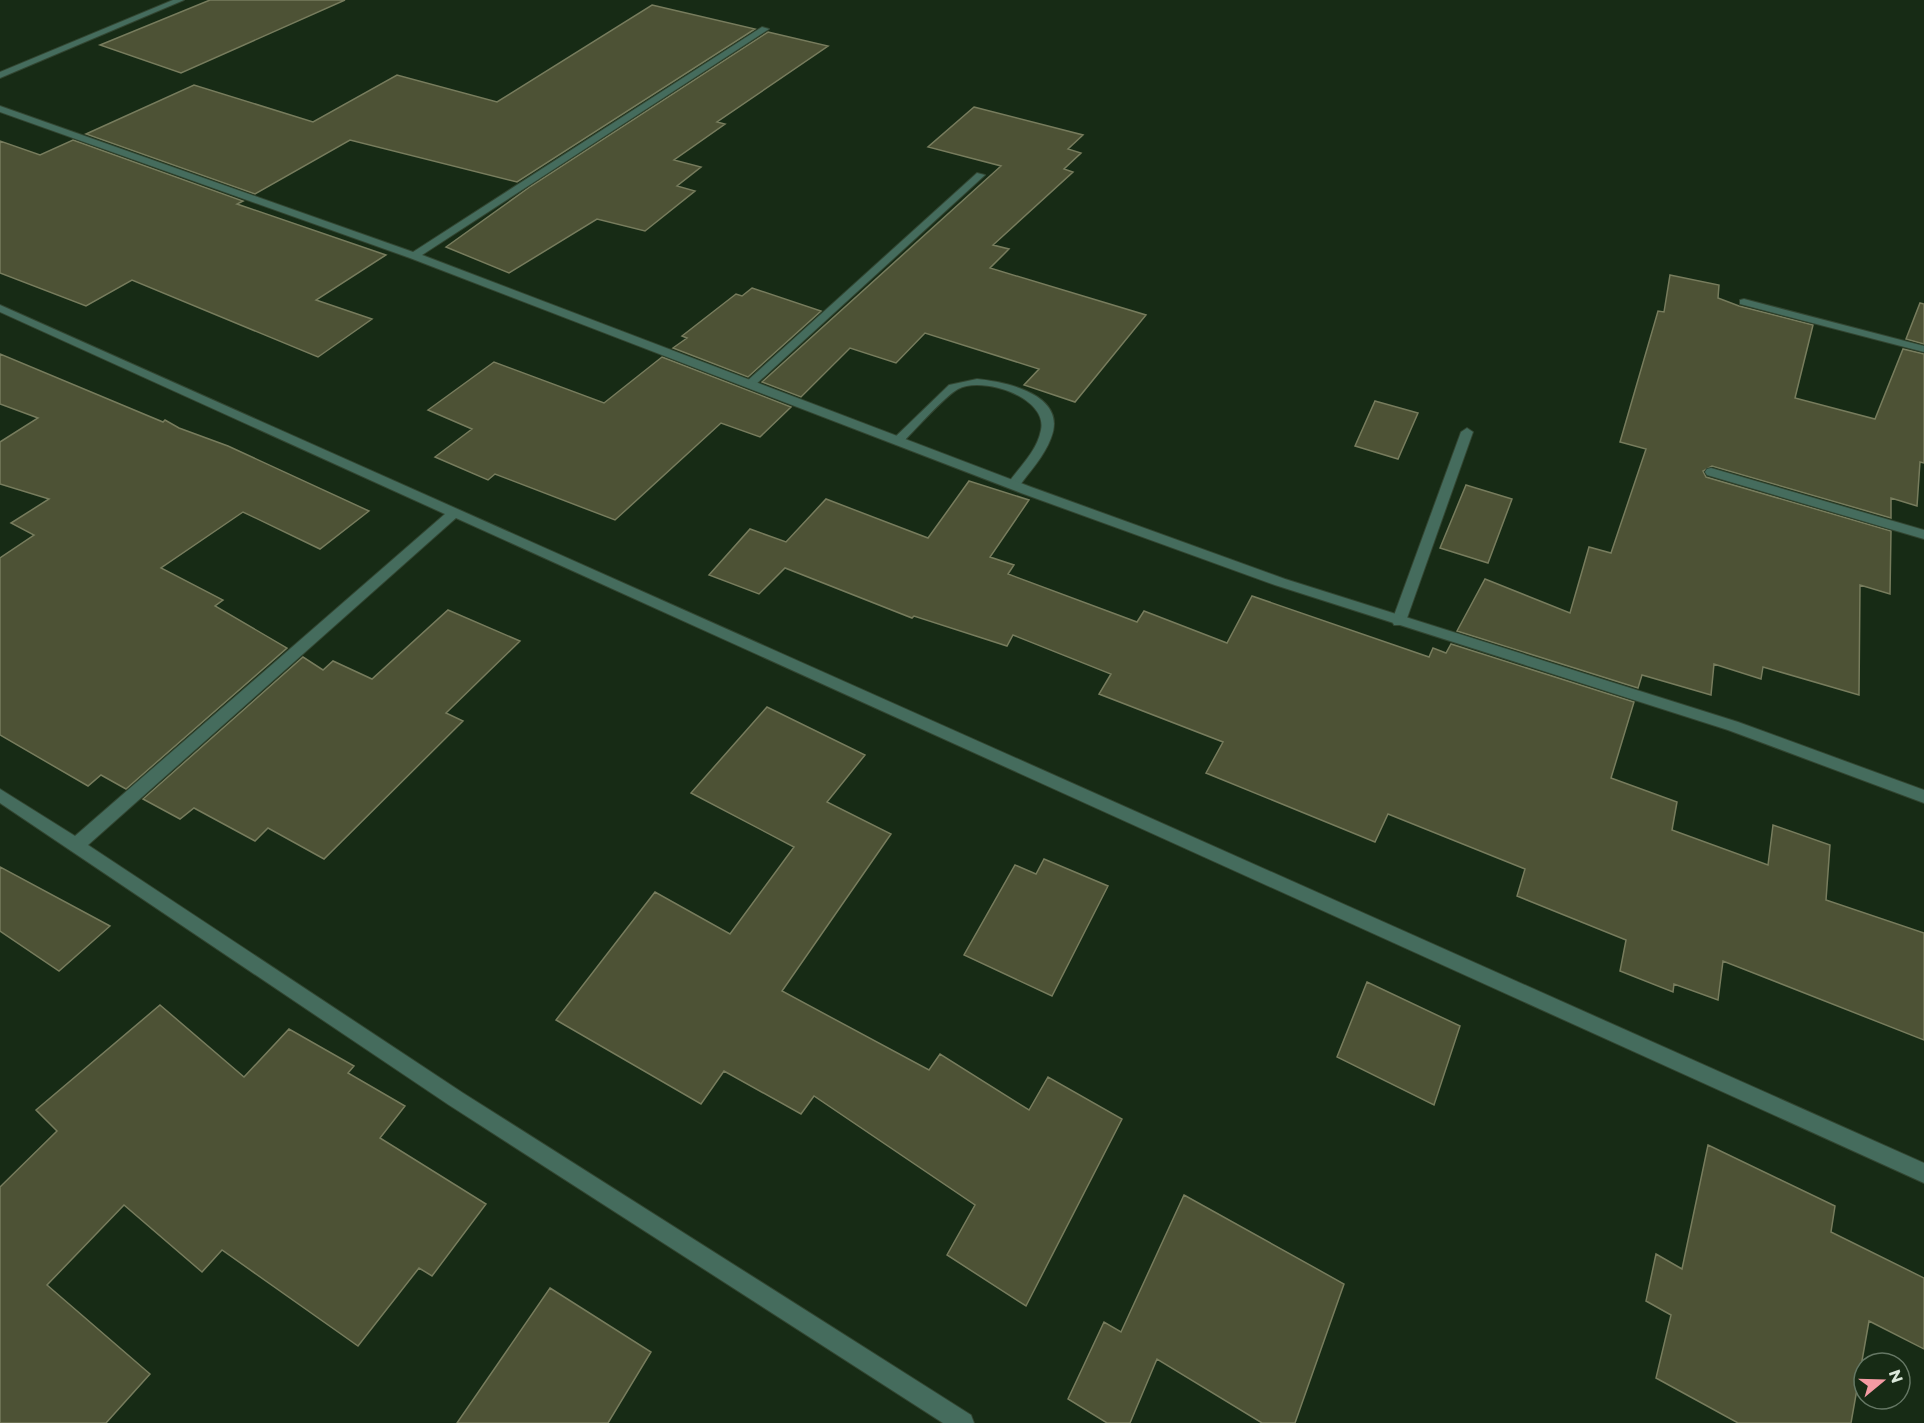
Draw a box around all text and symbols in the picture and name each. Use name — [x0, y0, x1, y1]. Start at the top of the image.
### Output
north arrow — [1852, 1351, 1912, 1411]
text: N — [1885, 1367, 1907, 1385]

